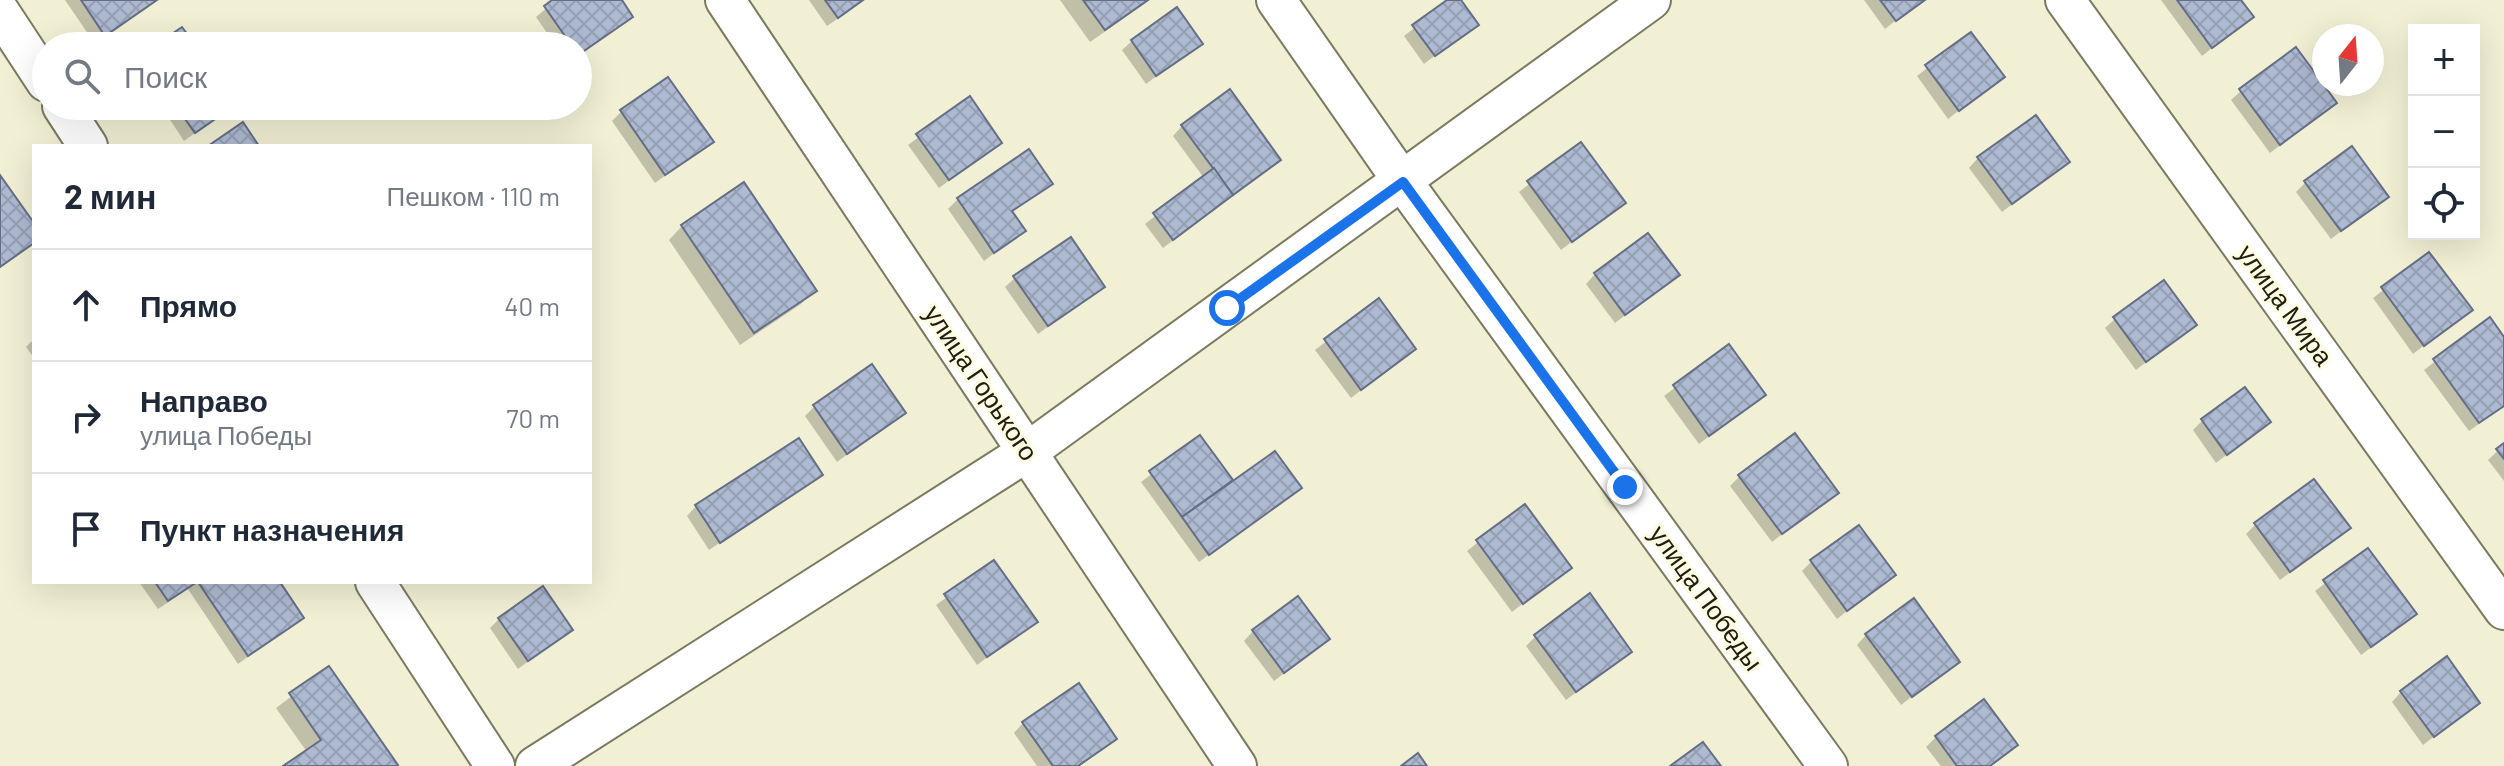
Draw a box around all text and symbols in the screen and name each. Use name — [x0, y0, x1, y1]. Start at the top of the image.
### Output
north arrow — [2312, 24, 2384, 96]
map controls — [2408, 24, 2480, 240]
button: + — [2408, 24, 2480, 96]
search box — [32, 32, 592, 120]
icon: search — [60, 54, 104, 98]
text: Поиск — [124, 58, 207, 94]
button: − — [2408, 96, 2480, 168]
button: locate — [2408, 168, 2480, 240]
text: 2 мин — [64, 175, 156, 216]
text: Пешком · 110 m — [386, 180, 560, 211]
street label: улица Мира — [2232, 238, 2341, 371]
icon: ahead — [64, 283, 108, 327]
text: Прямо — [140, 287, 237, 323]
text: 40 m — [504, 290, 560, 321]
route start — [1209, 290, 1245, 326]
street label: улица Горького — [919, 298, 1046, 466]
text: Направо — [140, 382, 268, 418]
icon: right — [64, 395, 108, 439]
text: 70 m — [506, 402, 560, 433]
text: улица Победы — [140, 419, 312, 450]
route end — [1607, 469, 1643, 505]
icon: arrive — [64, 507, 108, 551]
text: Пункт назначения — [140, 511, 404, 547]
street label: улица Победы — [1644, 518, 1770, 676]

